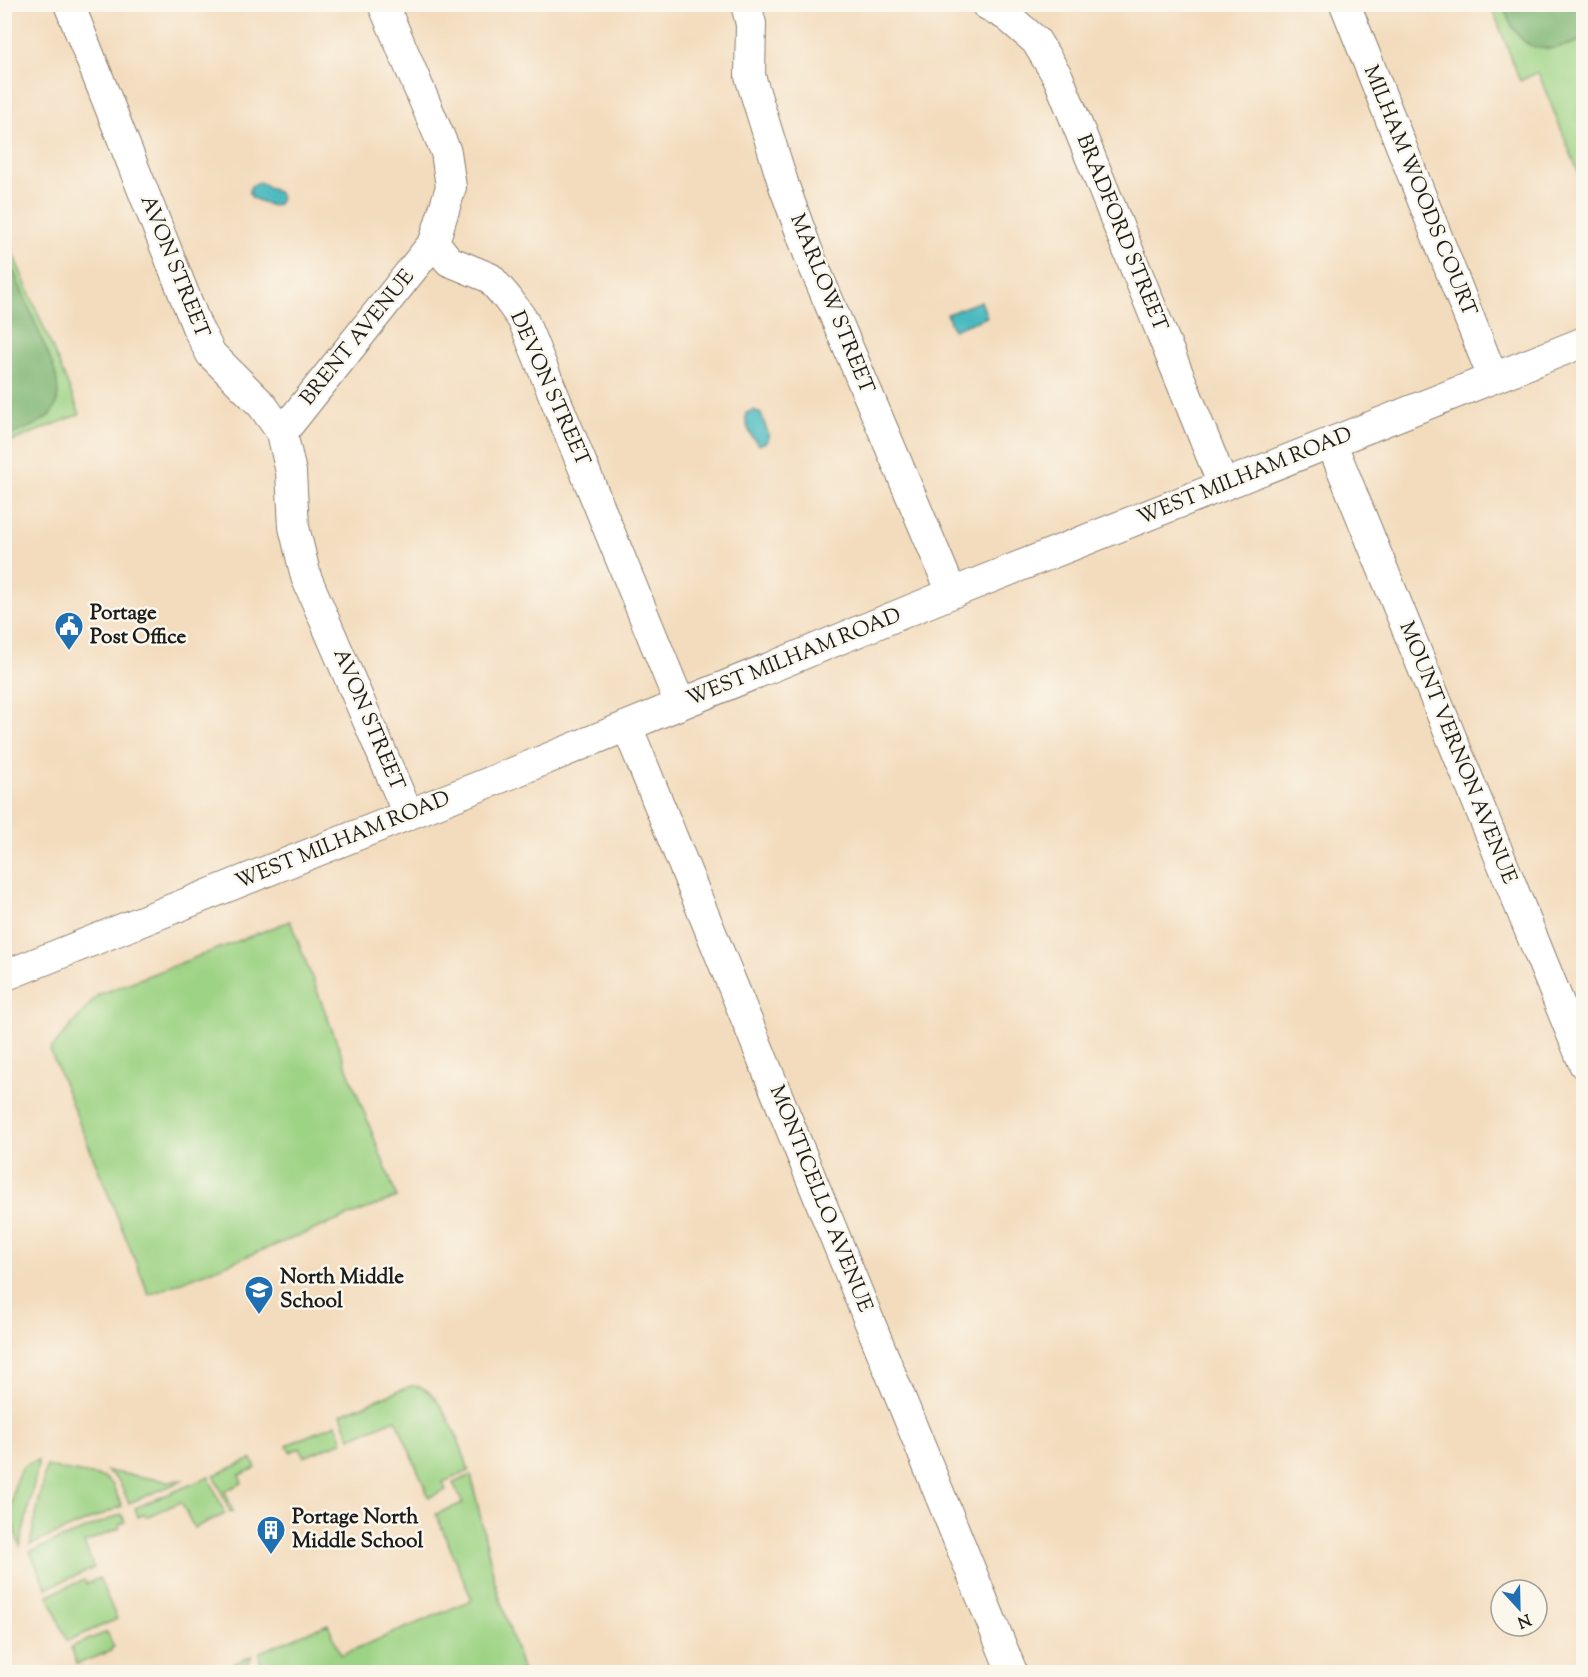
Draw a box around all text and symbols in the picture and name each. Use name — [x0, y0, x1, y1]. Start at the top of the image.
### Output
street label: MILHAM WOODS COURT — [1355, 61, 1483, 321]
street label: BRADFORD STREET — [1068, 130, 1174, 336]
street label: AVON STREET — [132, 191, 216, 343]
street label: MARLOW STREET — [781, 209, 881, 399]
street label: BRENT AVENUE — [294, 263, 422, 412]
street label: DEVON STREET — [501, 307, 597, 472]
street label: WEST MILHAM ROAD — [1133, 420, 1357, 534]
place label: Portage Post Office — [90, 599, 187, 653]
street label: WEST MILHAM ROAD — [682, 601, 906, 715]
public building icon: Portage Post Office — [53, 610, 85, 652]
street label: MOUNT VERNON AVENUE — [1391, 617, 1524, 889]
street label: AVON STREET — [325, 644, 412, 796]
street label: WEST MILHAM ROAD — [231, 784, 455, 898]
street label: MONTICELLO AVENUE — [761, 1081, 879, 1317]
place label: North Middle School — [280, 1263, 404, 1317]
school or university icon: North Middle School — [243, 1274, 275, 1316]
place label: Portage North Middle School — [292, 1503, 423, 1557]
building icon: Portage North Middle School — [255, 1514, 287, 1556]
north arrow — [1489, 1578, 1549, 1638]
text: N — [1513, 1607, 1534, 1633]

